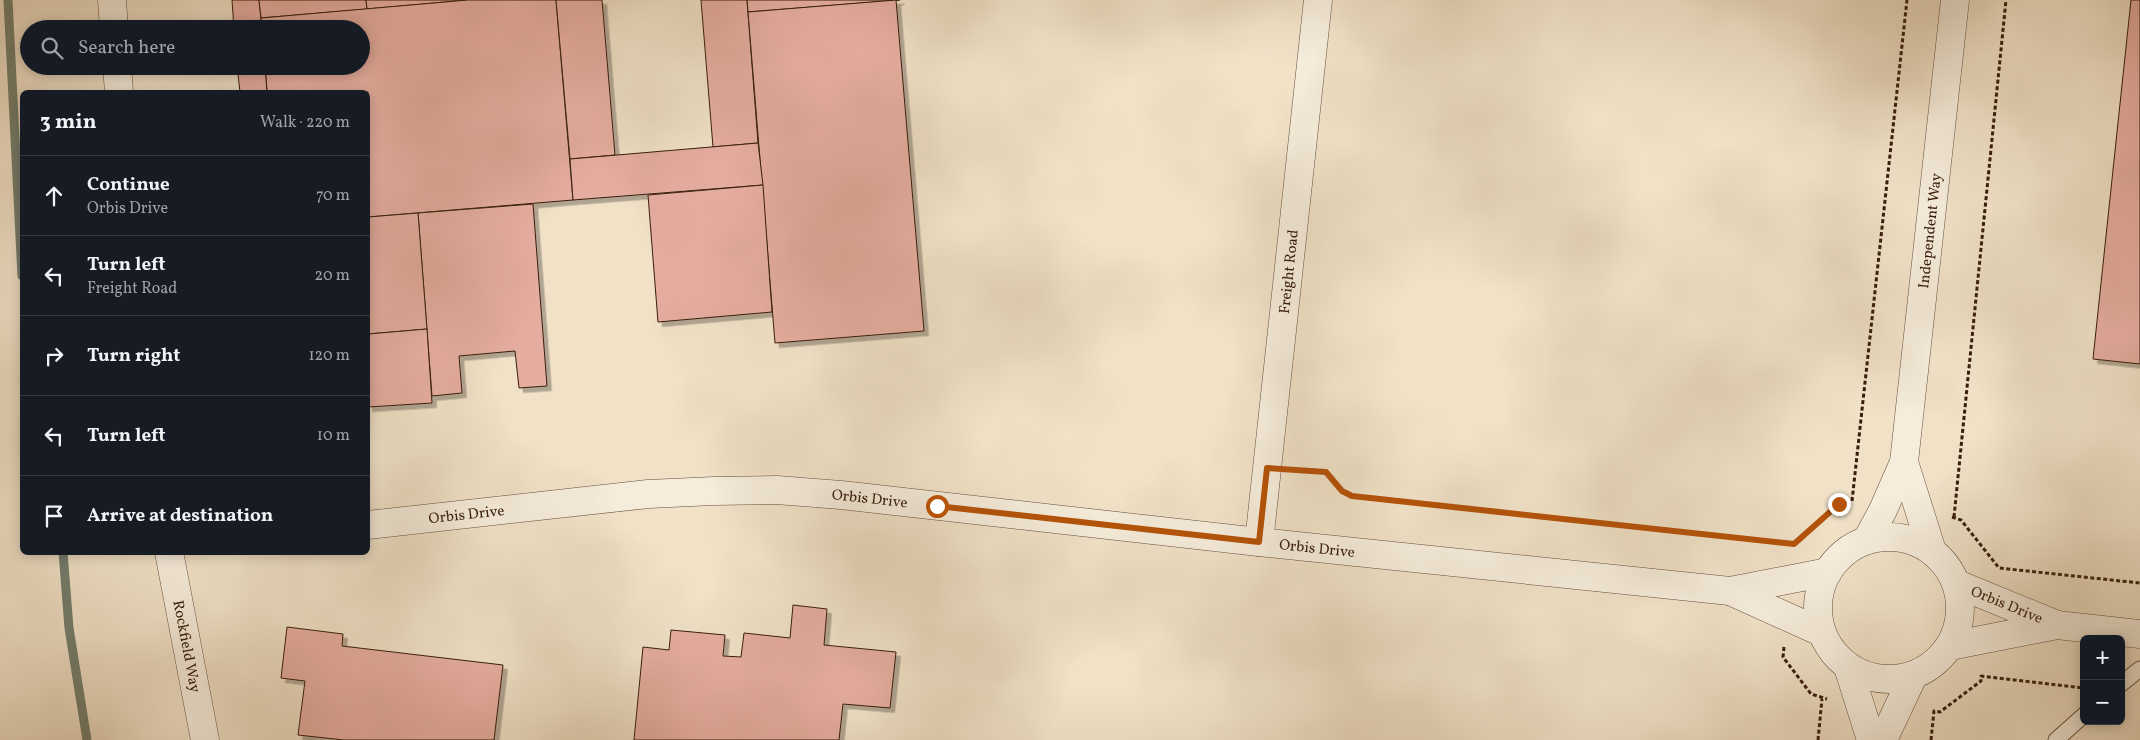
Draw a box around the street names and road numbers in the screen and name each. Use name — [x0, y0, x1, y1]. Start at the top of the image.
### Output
street label: Independent Way — [1914, 172, 1948, 290]
street label: Freight Road — [1275, 229, 1305, 315]
street label: Orbis Drive — [831, 485, 909, 514]
street label: Orbis Drive — [428, 501, 506, 530]
street label: Orbis Drive — [1278, 535, 1356, 564]
street label: Orbis Drive — [1967, 582, 2046, 630]
street label: Rockfield Way — [166, 599, 205, 695]

